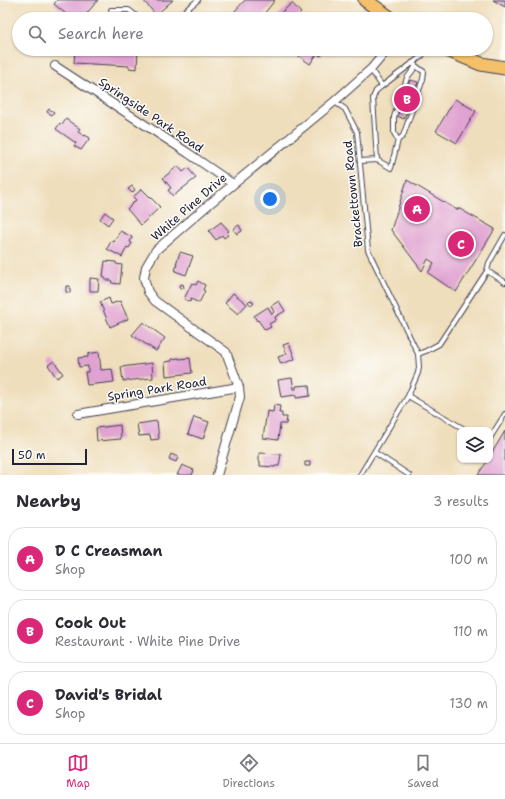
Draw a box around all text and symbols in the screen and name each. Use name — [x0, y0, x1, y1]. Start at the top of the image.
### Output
search box — [12, 12, 493, 56]
icon: search — [26, 23, 48, 45]
text: Search here — [58, 24, 144, 44]
street label: Springside Park Road — [95, 74, 207, 156]
pin: B — [394, 84, 420, 114]
street label: Brackettown Road — [339, 139, 367, 248]
street label: White Pine Drive — [148, 170, 230, 244]
your location — [260, 189, 280, 209]
pin: A — [404, 194, 430, 224]
pin: C — [448, 229, 474, 259]
street label: Spring Park Road — [106, 373, 208, 405]
map controls — [457, 427, 493, 463]
button: layers — [457, 427, 493, 463]
scale bar — [12, 447, 87, 466]
text: 50 m — [18, 448, 46, 463]
text: Nearby — [16, 490, 81, 512]
text: 3 results — [433, 493, 489, 510]
text: D C Creasman — [55, 541, 163, 561]
text: A — [25, 551, 35, 568]
text: 100 m — [449, 551, 488, 568]
text: Shop — [55, 561, 85, 578]
text: Cook Out — [55, 613, 126, 633]
text: B — [26, 623, 34, 640]
text: 110 m — [453, 623, 488, 640]
text: Restaurant · White Pine Drive — [55, 633, 240, 650]
text: David's Bridal — [55, 685, 162, 705]
text: C — [26, 695, 34, 712]
text: 130 m — [450, 695, 488, 712]
text: Shop — [55, 705, 85, 722]
tab: Map — [66, 752, 90, 791]
tab: Directions — [222, 752, 275, 791]
tab: Saved — [407, 752, 439, 791]

